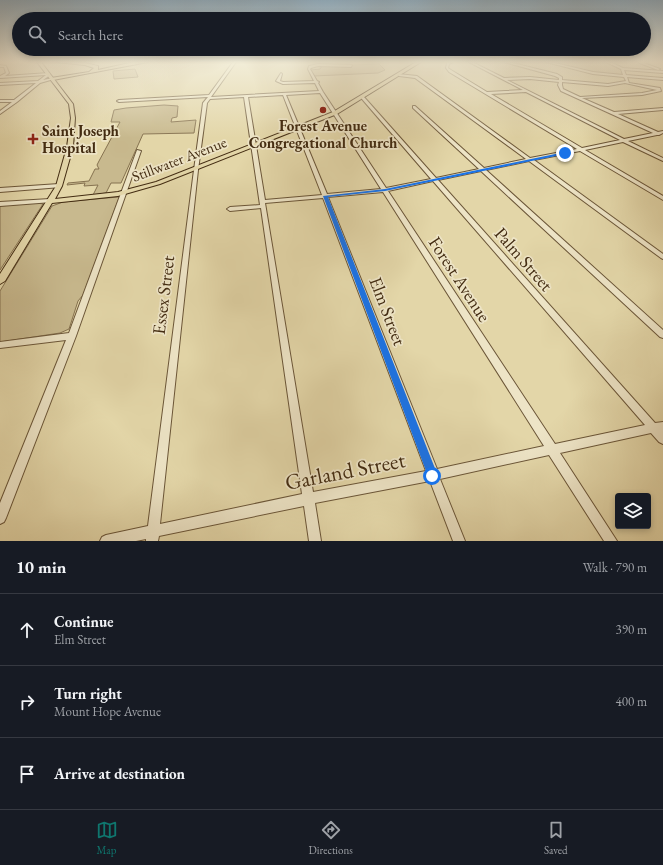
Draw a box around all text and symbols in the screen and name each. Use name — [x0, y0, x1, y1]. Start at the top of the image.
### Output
search box — [12, 12, 651, 56]
icon: search — [26, 23, 48, 45]
text: Search here — [58, 25, 123, 44]
marker: Forest Avenue Congregational Church — [318, 105, 328, 115]
place label: Forest Avenue Congregational Church — [249, 116, 398, 152]
place label: Saint Joseph Hospital — [42, 121, 119, 157]
street label: Stillwater Avenue — [129, 132, 229, 186]
marker: Saint Joseph Hospital — [27, 133, 39, 145]
route end — [556, 144, 574, 162]
street label: Palm Street — [490, 222, 558, 296]
street label: Forest Avenue — [424, 232, 496, 326]
street label: Essex Street — [147, 254, 179, 336]
street label: Elm Street — [364, 273, 412, 349]
street label: Garland Street — [282, 445, 408, 497]
route start — [423, 467, 441, 485]
map controls — [615, 493, 651, 529]
button: layers — [615, 493, 651, 529]
text: 10 min — [16, 556, 66, 578]
text: Walk · 790 m — [583, 559, 647, 576]
text: Continue — [54, 612, 114, 631]
icon: ahead — [16, 619, 38, 641]
text: 390 m — [616, 621, 647, 638]
text: Elm Street — [54, 631, 106, 648]
text: Turn right — [54, 684, 122, 703]
icon: right — [16, 691, 38, 713]
text: 400 m — [616, 693, 647, 710]
text: Mount Hope Avenue — [54, 703, 161, 720]
icon: arrive — [16, 763, 38, 785]
text: Arrive at destination — [54, 764, 185, 783]
tab: Map — [96, 819, 118, 857]
tab: Directions — [309, 819, 353, 857]
tab: Saved — [544, 819, 567, 857]

